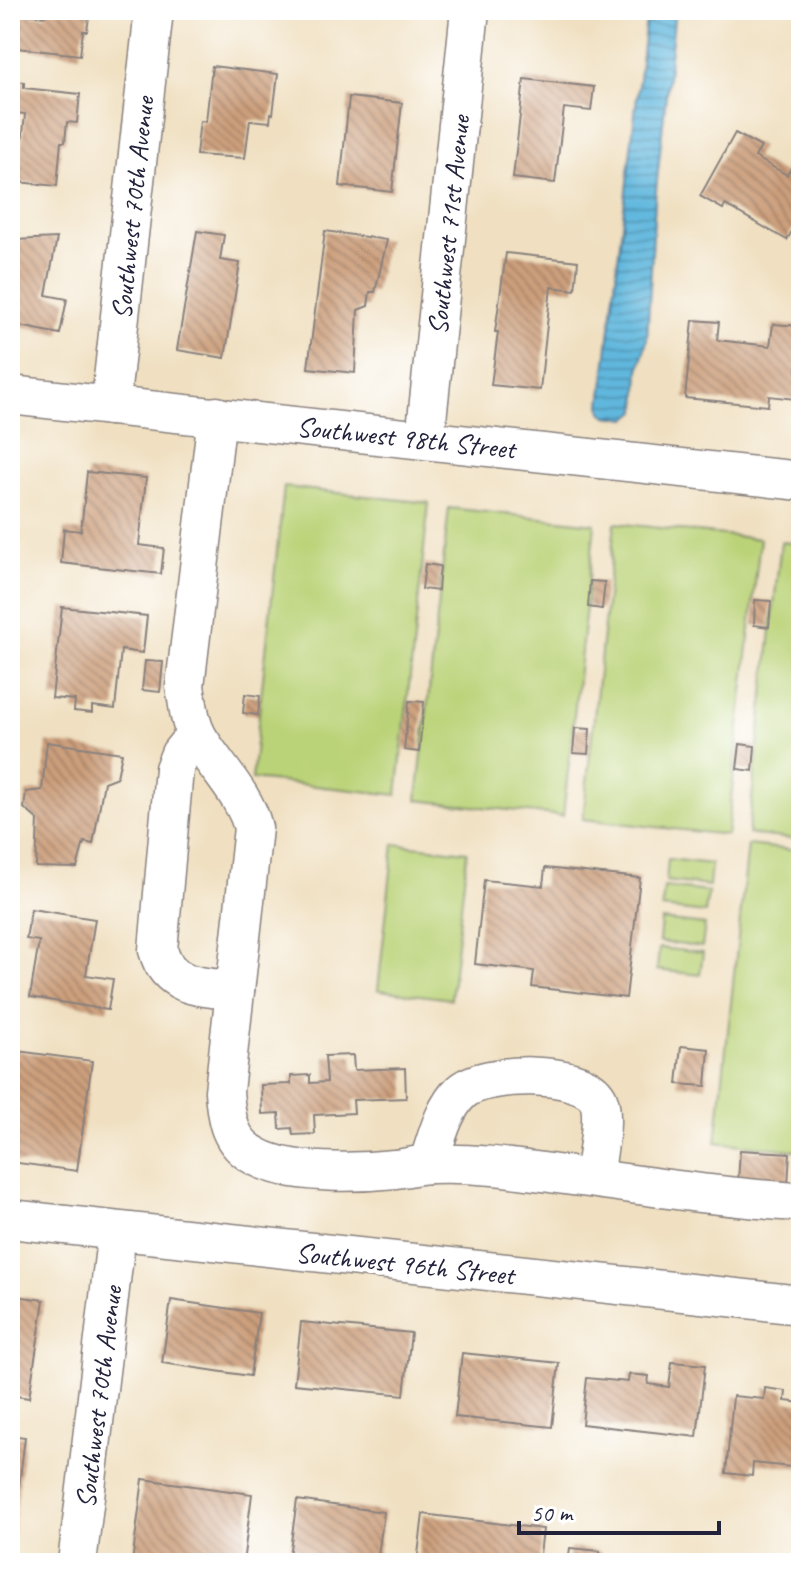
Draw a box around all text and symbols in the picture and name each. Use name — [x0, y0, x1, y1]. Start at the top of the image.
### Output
street label: Southwest 70th Avenue — [103, 93, 162, 321]
street label: Southwest 71st Avenue — [420, 112, 478, 336]
street label: Southwest 98th Street — [295, 409, 519, 467]
street label: Southwest 96th Street — [294, 1235, 518, 1293]
street label: Southwest 70th Avenue — [68, 1282, 130, 1510]
scale bar — [519, 1485, 719, 1535]
text: 50 m — [531, 1498, 574, 1528]

